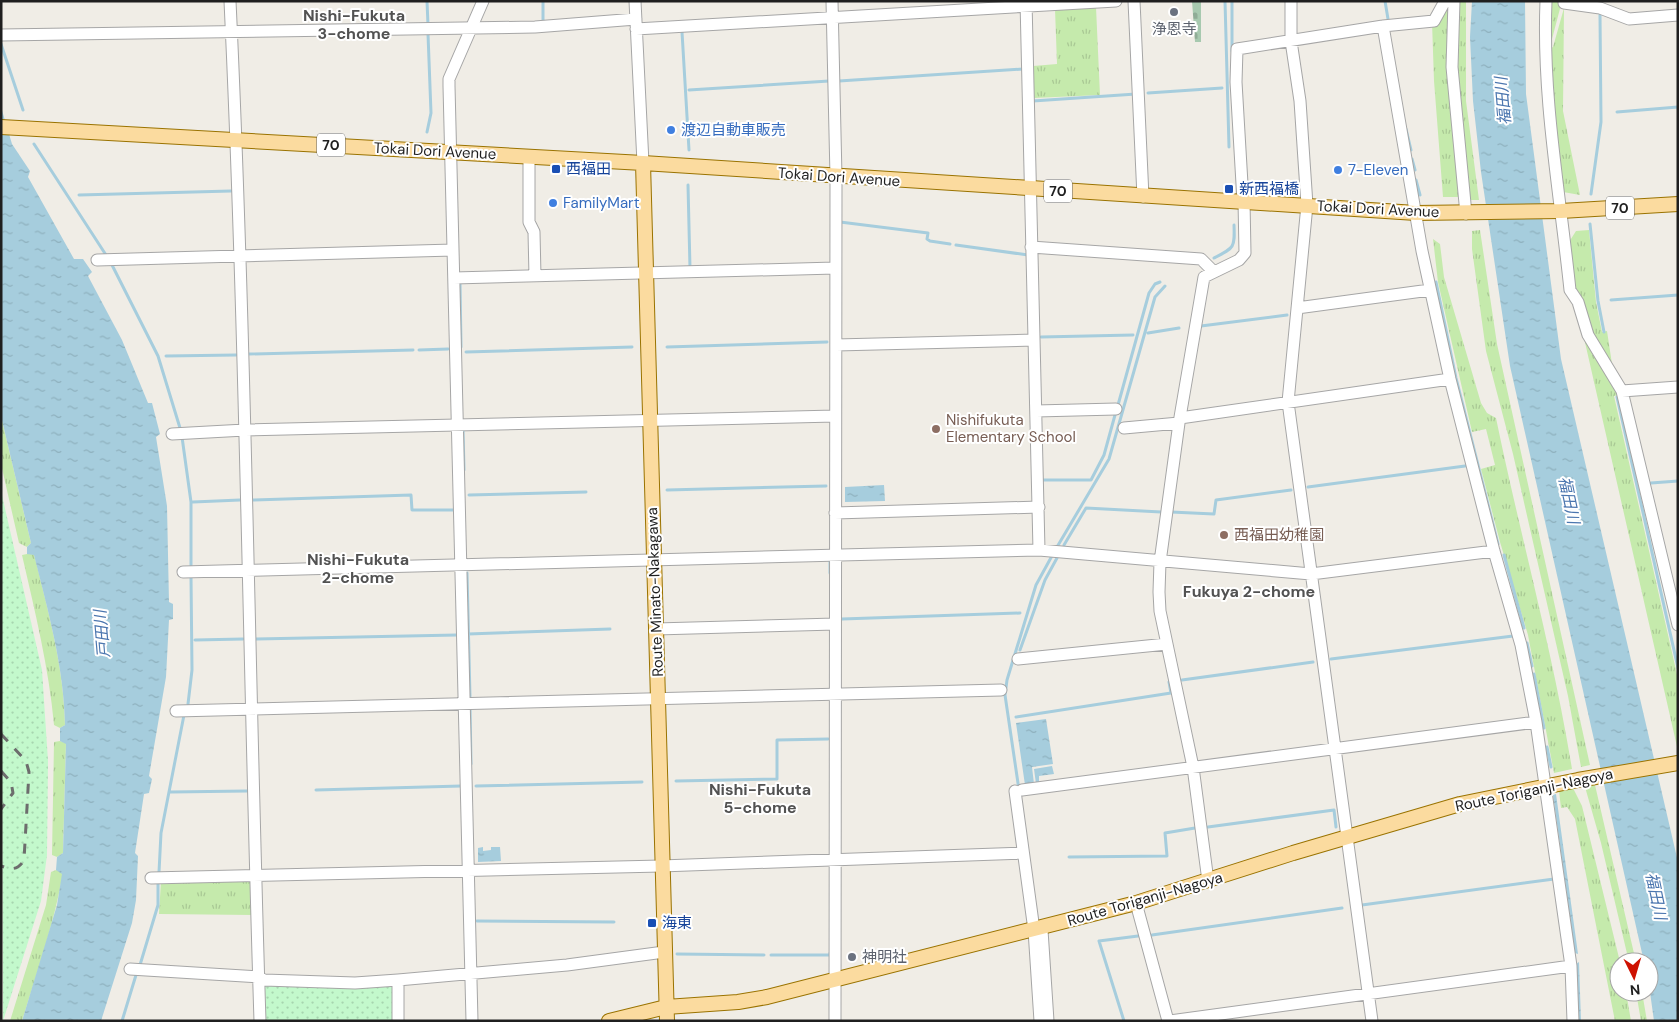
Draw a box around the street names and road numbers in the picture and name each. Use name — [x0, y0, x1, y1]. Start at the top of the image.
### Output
road number: 70 — [317, 134, 345, 156]
street label: Tokai Dori Avenue — [373, 138, 497, 164]
street label: Tokai Dori Avenue — [777, 163, 901, 191]
road number: 70 — [1044, 180, 1072, 202]
street label: Tokai Dori Avenue — [1316, 196, 1440, 222]
road number: 70 — [1606, 197, 1634, 220]
street label: Route Minato-Nakagawa — [642, 507, 668, 677]
street label: Route Toriganji-Nagoya — [1453, 764, 1615, 816]
street label: Route Toriganji-Nagoya — [1065, 867, 1225, 931]

